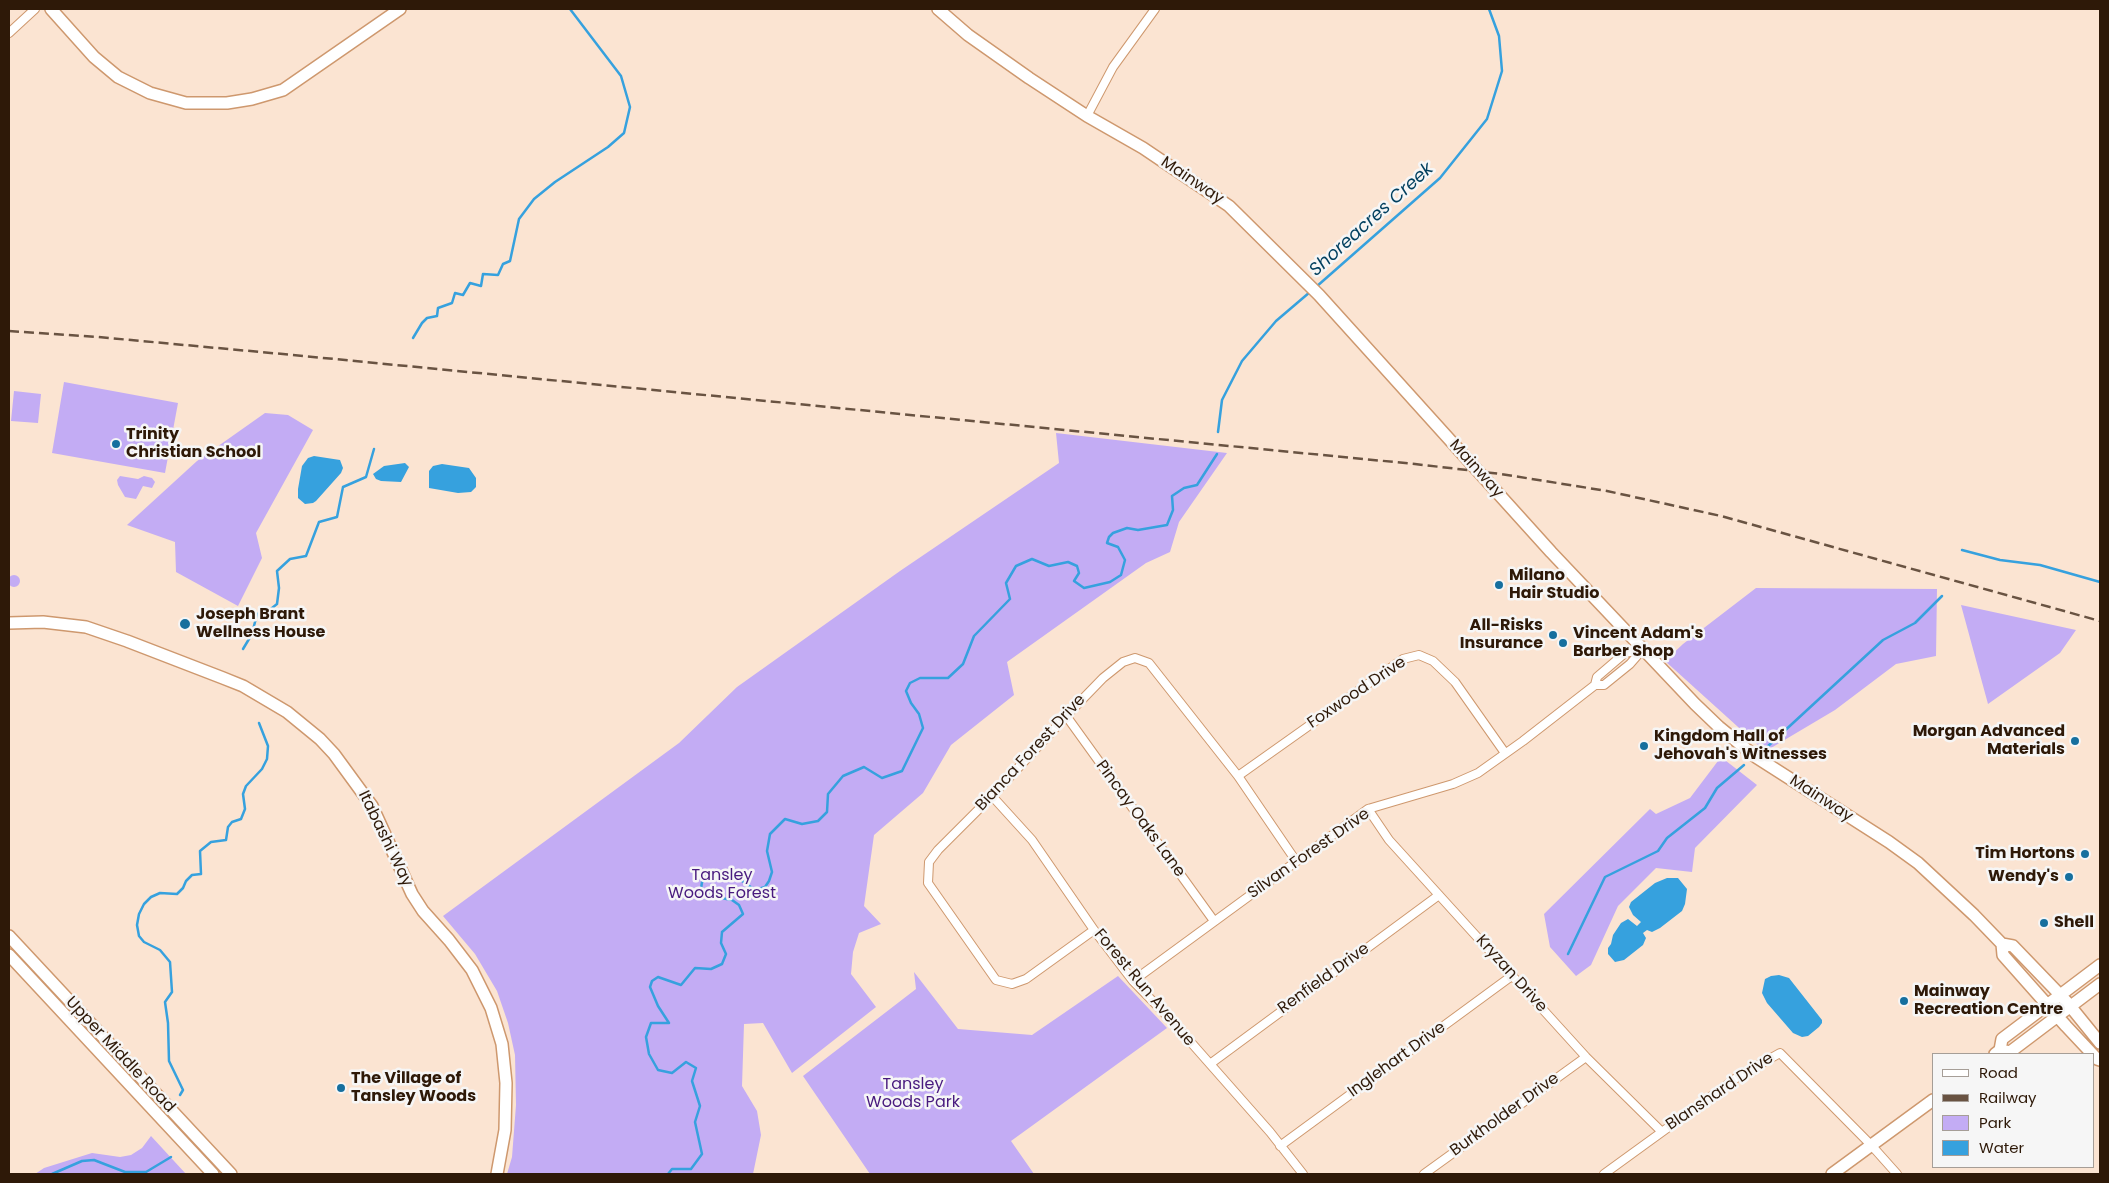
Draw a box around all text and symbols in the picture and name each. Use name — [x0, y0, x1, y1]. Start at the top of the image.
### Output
street label: Mainway — [1157, 153, 1227, 209]
water label: Shoreacres Creek — [1306, 159, 1438, 281]
place label: Trinity Christian School — [126, 425, 261, 463]
street label: Mainway — [1445, 436, 1507, 502]
marker: Trinity Christian School — [110, 438, 122, 450]
place label: Milano Hair Studio — [1509, 566, 1599, 604]
marker: Milano Hair Studio — [1493, 579, 1505, 591]
place label: Joseph Brant Wellness House — [196, 605, 325, 643]
place label: All-Risks Insurance — [1460, 616, 1543, 654]
marker: Joseph Brant Wellness House — [178, 617, 192, 631]
place label: Vincent Adam's Barber Shop — [1573, 624, 1703, 662]
marker: All-Risks Insurance — [1547, 629, 1559, 641]
marker: Vincent Adam's Barber Shop — [1557, 637, 1569, 649]
street label: Foxwood Drive — [1304, 653, 1410, 733]
street label: Bianca Forest Drive — [972, 691, 1090, 815]
place label: Morgan Advanced Materials — [1913, 722, 2065, 760]
place label: Kingdom Hall of Jehovah's Witnesses — [1654, 727, 1827, 765]
marker: Morgan Advanced Materials — [2069, 735, 2081, 747]
marker: Kingdom Hall of Jehovah's Witnesses — [1638, 740, 1650, 752]
street label: Pincay Oaks Lane — [1091, 757, 1189, 881]
street label: Mainway — [1786, 771, 1856, 827]
street label: Itabashi Way — [353, 788, 417, 890]
street label: Silvan Forest Drive — [1244, 805, 1374, 903]
place label: Tim Hortons — [1975, 844, 2075, 864]
marker: Tim Hortons — [2079, 848, 2091, 860]
park label: Tansley Woods Forest — [668, 866, 776, 904]
place label: Wendy's — [1988, 867, 2059, 887]
marker: Wendy's — [2063, 871, 2075, 883]
place label: Shell — [2054, 913, 2094, 933]
marker: Shell — [2038, 917, 2050, 929]
street label: Forest Run Avenue — [1089, 925, 1199, 1051]
street label: Kryzan Drive — [1471, 931, 1551, 1017]
street label: Renfield Drive — [1275, 939, 1373, 1019]
place label: Mainway Recreation Centre — [1914, 982, 2063, 1020]
street label: Upper Middle Road — [61, 993, 179, 1117]
marker: Mainway Recreation Centre — [1898, 995, 1910, 1007]
street label: Inglehart Drive — [1344, 1018, 1450, 1102]
street label: Blanshard Drive — [1663, 1049, 1777, 1135]
legend — [1932, 1053, 2094, 1168]
text: Road — [1979, 1062, 2018, 1083]
place label: The Village of Tansley Woods — [351, 1069, 476, 1107]
street label: Burkholder Drive — [1447, 1069, 1563, 1161]
park label: Tansley Woods Park — [866, 1075, 960, 1113]
marker: The Village of Tansley Woods — [335, 1082, 347, 1094]
text: Railway — [1979, 1087, 2037, 1108]
text: Park — [1979, 1112, 2011, 1133]
text: Water — [1979, 1137, 2024, 1158]

